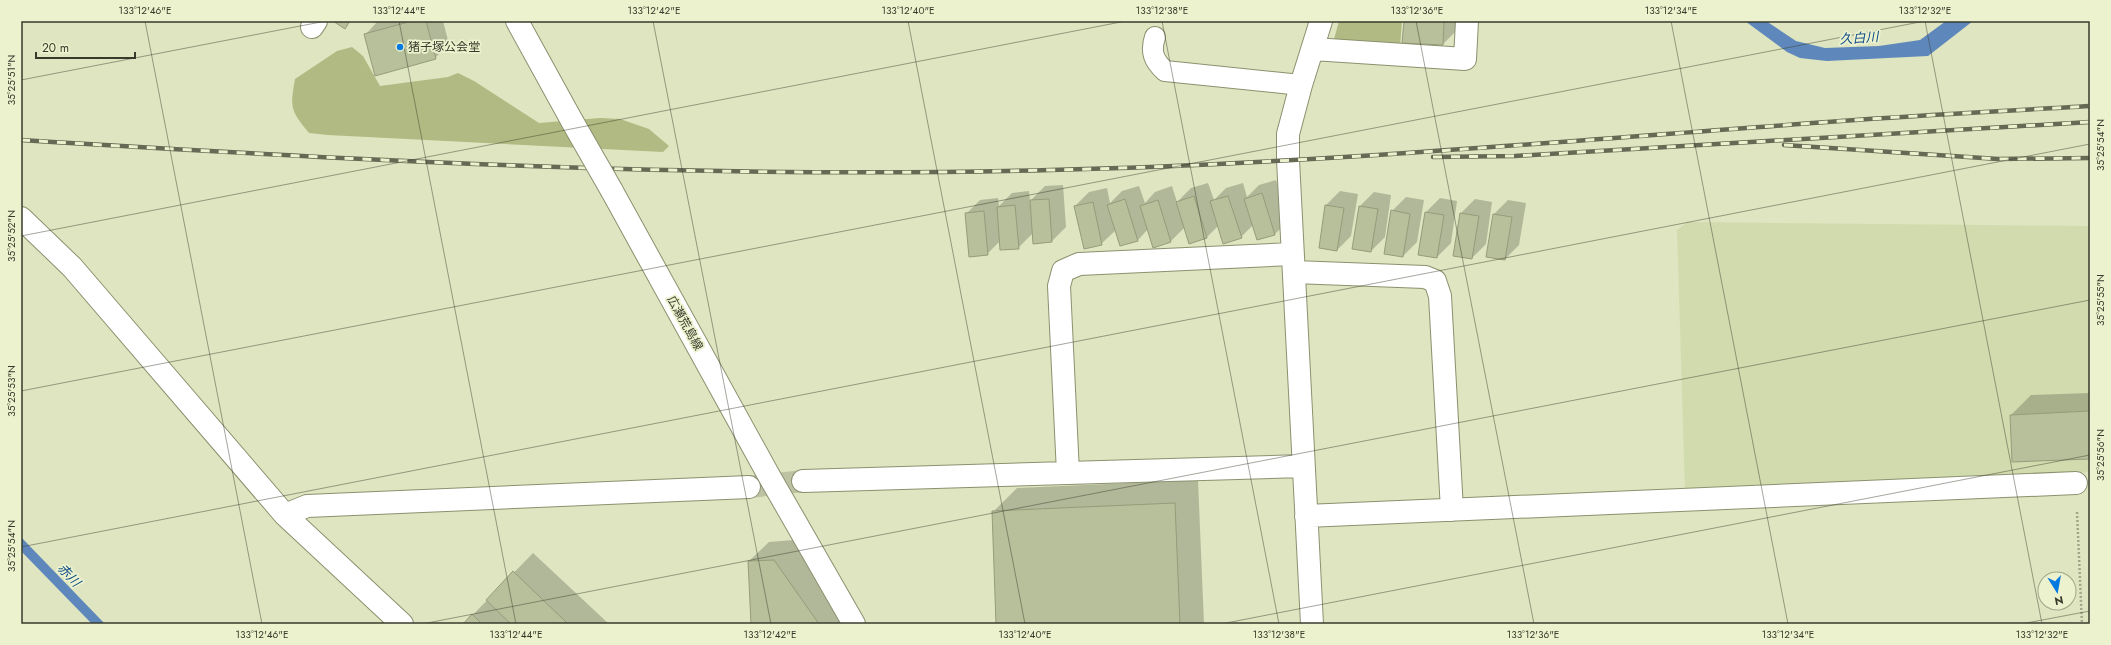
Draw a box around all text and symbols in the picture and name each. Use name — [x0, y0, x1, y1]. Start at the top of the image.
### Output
text: 133°12'46"E — [119, 3, 171, 18]
text: 133°12'44"E — [372, 3, 426, 18]
text: 133°12'42"E — [628, 3, 680, 18]
text: 133°12'40"E — [881, 3, 935, 18]
text: 133°12'38"E — [1136, 3, 1188, 18]
text: 133°12'36"E — [1391, 3, 1443, 18]
text: 133°12'34"E — [1645, 3, 1697, 18]
text: 133°12'32"E — [1899, 3, 1951, 18]
water label: 久白川 — [1839, 27, 1881, 49]
scale bar — [36, 34, 135, 60]
place label: 猪子塚公会堂 — [408, 38, 480, 56]
text: 20 m — [42, 39, 69, 57]
marker: 猪子塚公会堂 — [395, 42, 405, 52]
text: 35°25'51"N — [4, 55, 19, 105]
text: 35°25'54"N — [2093, 119, 2108, 171]
text: 35°25'52"N — [4, 210, 19, 262]
text: 35°25'55"N — [2093, 274, 2108, 326]
street label: 広瀬荒島線 — [663, 292, 707, 354]
text: 35°25'53"N — [4, 365, 19, 417]
text: 35°25'56"N — [2093, 429, 2108, 481]
text: 35°25'54"N — [4, 520, 19, 572]
water label: 赤川 — [53, 559, 86, 592]
north arrow — [2037, 571, 2077, 611]
text: N — [2053, 592, 2065, 610]
text: 133°12'46"E — [236, 627, 288, 642]
text: 133°12'44"E — [489, 627, 543, 642]
text: 133°12'42"E — [744, 627, 796, 642]
text: 133°12'40"E — [998, 627, 1052, 642]
text: 133°12'38"E — [1253, 627, 1305, 642]
text: 133°12'36"E — [1507, 627, 1559, 642]
text: 133°12'34"E — [1762, 627, 1814, 642]
text: 133°12'32"E — [2016, 627, 2068, 642]

